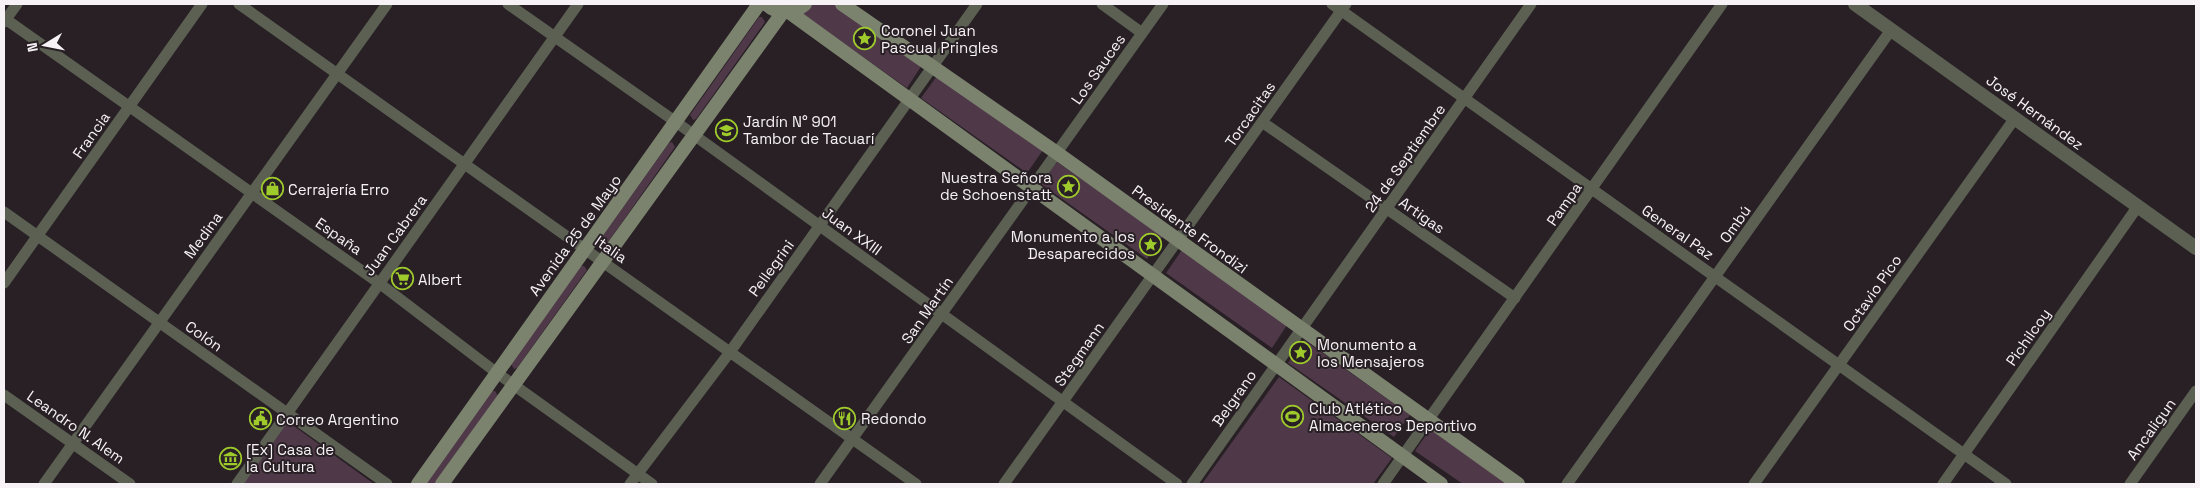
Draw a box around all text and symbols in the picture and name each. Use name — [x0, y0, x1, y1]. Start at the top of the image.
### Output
north arrow — [20, 20, 70, 70]
place label: Coronel Juan Pascual Pringles — [881, 21, 998, 57]
place icon: Coronel Juan Pascual Pringles — [853, 27, 877, 51]
street label: Los Sauces — [1067, 30, 1129, 108]
text: N — [23, 41, 42, 53]
street label: José Hernández — [1983, 70, 2087, 154]
street label: Torcacitas — [1221, 78, 1279, 150]
street label: 24 de Septiembre — [1361, 100, 1450, 216]
street label: Francia — [68, 108, 114, 162]
place label: Jardín N° 901 Tambor de Tacuarí — [743, 112, 875, 148]
school or university icon: Jardín N° 901 Tambor de Tacuarí — [715, 118, 739, 142]
place label: Nuestra Señora de Schoenstatt — [940, 168, 1052, 204]
street label: Avenida 25 de Mayo — [525, 171, 625, 299]
place icon: Nuestra Señora de Schoenstatt — [1056, 174, 1080, 198]
shop icon: Cerrajería Erro — [260, 177, 284, 201]
street label: Pampa — [1542, 178, 1586, 229]
place label: Cerrajería Erro — [288, 180, 389, 199]
street label: Presidente Frondizi — [1128, 181, 1252, 277]
street label: Juan Cabrera — [359, 190, 431, 279]
street label: Artigas — [1395, 192, 1449, 238]
street label: General Paz — [1638, 200, 1718, 264]
street label: Ombú — [1715, 201, 1755, 247]
street label: Juan XXIII — [818, 203, 886, 259]
street label: Medina — [180, 208, 226, 262]
street label: España — [312, 213, 366, 259]
place label: Monumento a los Desaparecidos — [1011, 227, 1135, 263]
street label: Italia — [591, 231, 631, 267]
place icon: Monumento a los Desaparecidos — [1139, 233, 1163, 257]
street label: Pellegrini — [744, 236, 798, 300]
street label: Octavio Pico — [1839, 251, 1905, 335]
supermarket icon: Albert — [390, 267, 414, 291]
place label: Albert — [418, 270, 462, 289]
street label: San Martín — [897, 273, 957, 347]
street label: Pichilcoy — [2001, 305, 2055, 369]
street label: Colón — [182, 316, 226, 356]
street label: Stegmann — [1050, 318, 1108, 390]
place label: Monumento a los Mensajeros — [1317, 335, 1424, 371]
place icon: Monumento a los Mensajeros — [1289, 341, 1313, 365]
street label: Belgrano — [1208, 366, 1260, 430]
street label: Leandro N. Alem — [24, 386, 128, 468]
street label: Ancaligun — [2122, 394, 2180, 464]
place label: Club Atlético Almaceneros Deportivo — [1309, 399, 1477, 435]
sports icon: Club Atlético Almaceneros Deportivo — [1281, 405, 1305, 429]
restaurant icon: Redondo — [833, 406, 857, 430]
public building icon: Correo Argentino — [248, 407, 272, 431]
place label: Redondo — [861, 409, 926, 428]
place label: Correo Argentino — [276, 410, 399, 429]
place label: [Ex] Casa de la Cultura — [246, 440, 334, 476]
museum icon: [Ex] Casa de la Cultura — [218, 446, 242, 470]

